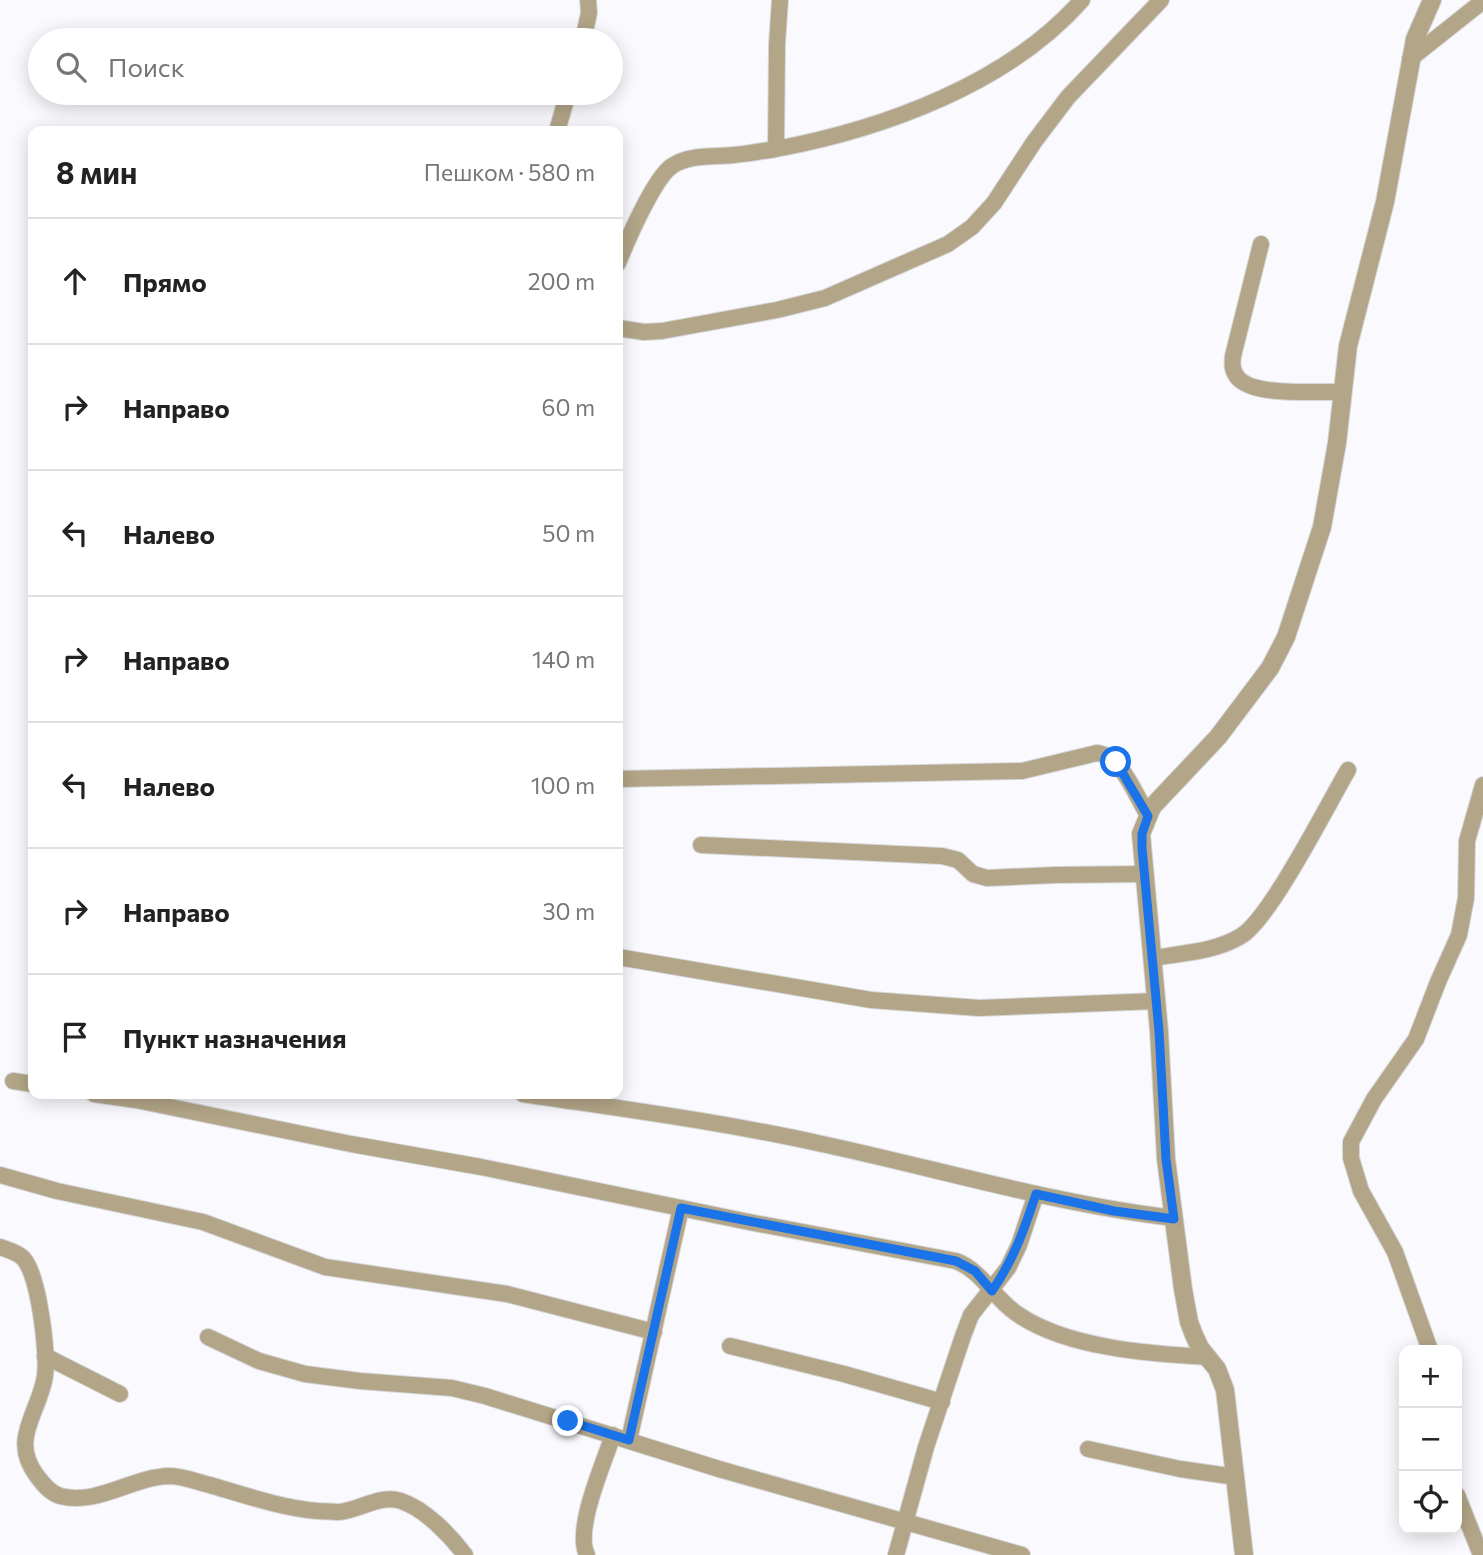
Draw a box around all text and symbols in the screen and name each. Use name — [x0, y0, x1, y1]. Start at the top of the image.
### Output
search box — [28, 28, 623, 105]
icon: search — [52, 48, 90, 86]
text: Поиск — [108, 51, 185, 82]
text: 8 мин — [56, 153, 137, 190]
text: Пешком · 580 m — [424, 158, 595, 186]
icon: ahead — [56, 262, 94, 300]
text: Прямо — [123, 266, 207, 297]
text: 200 m — [528, 267, 595, 295]
icon: right — [56, 388, 94, 426]
text: Направо — [123, 392, 230, 423]
text: 60 m — [542, 393, 595, 421]
icon: left — [56, 514, 94, 552]
text: Налево — [123, 518, 215, 549]
text: 50 m — [542, 519, 595, 547]
icon: right — [56, 640, 94, 678]
text: Направо — [123, 644, 230, 675]
text: 140 m — [532, 645, 595, 673]
route start — [1100, 746, 1131, 777]
icon: left — [56, 766, 94, 804]
text: Налево — [123, 770, 215, 801]
text: 100 m — [531, 771, 595, 799]
icon: right — [56, 892, 94, 930]
text: Направо — [123, 896, 230, 927]
text: 30 m — [542, 897, 595, 925]
icon: arrive — [56, 1018, 94, 1056]
text: Пункт назначения — [123, 1022, 347, 1053]
map controls — [1399, 1345, 1462, 1534]
button: + — [1399, 1345, 1462, 1408]
route end — [552, 1405, 583, 1436]
button: − — [1399, 1408, 1462, 1471]
button: locate — [1399, 1471, 1462, 1534]

